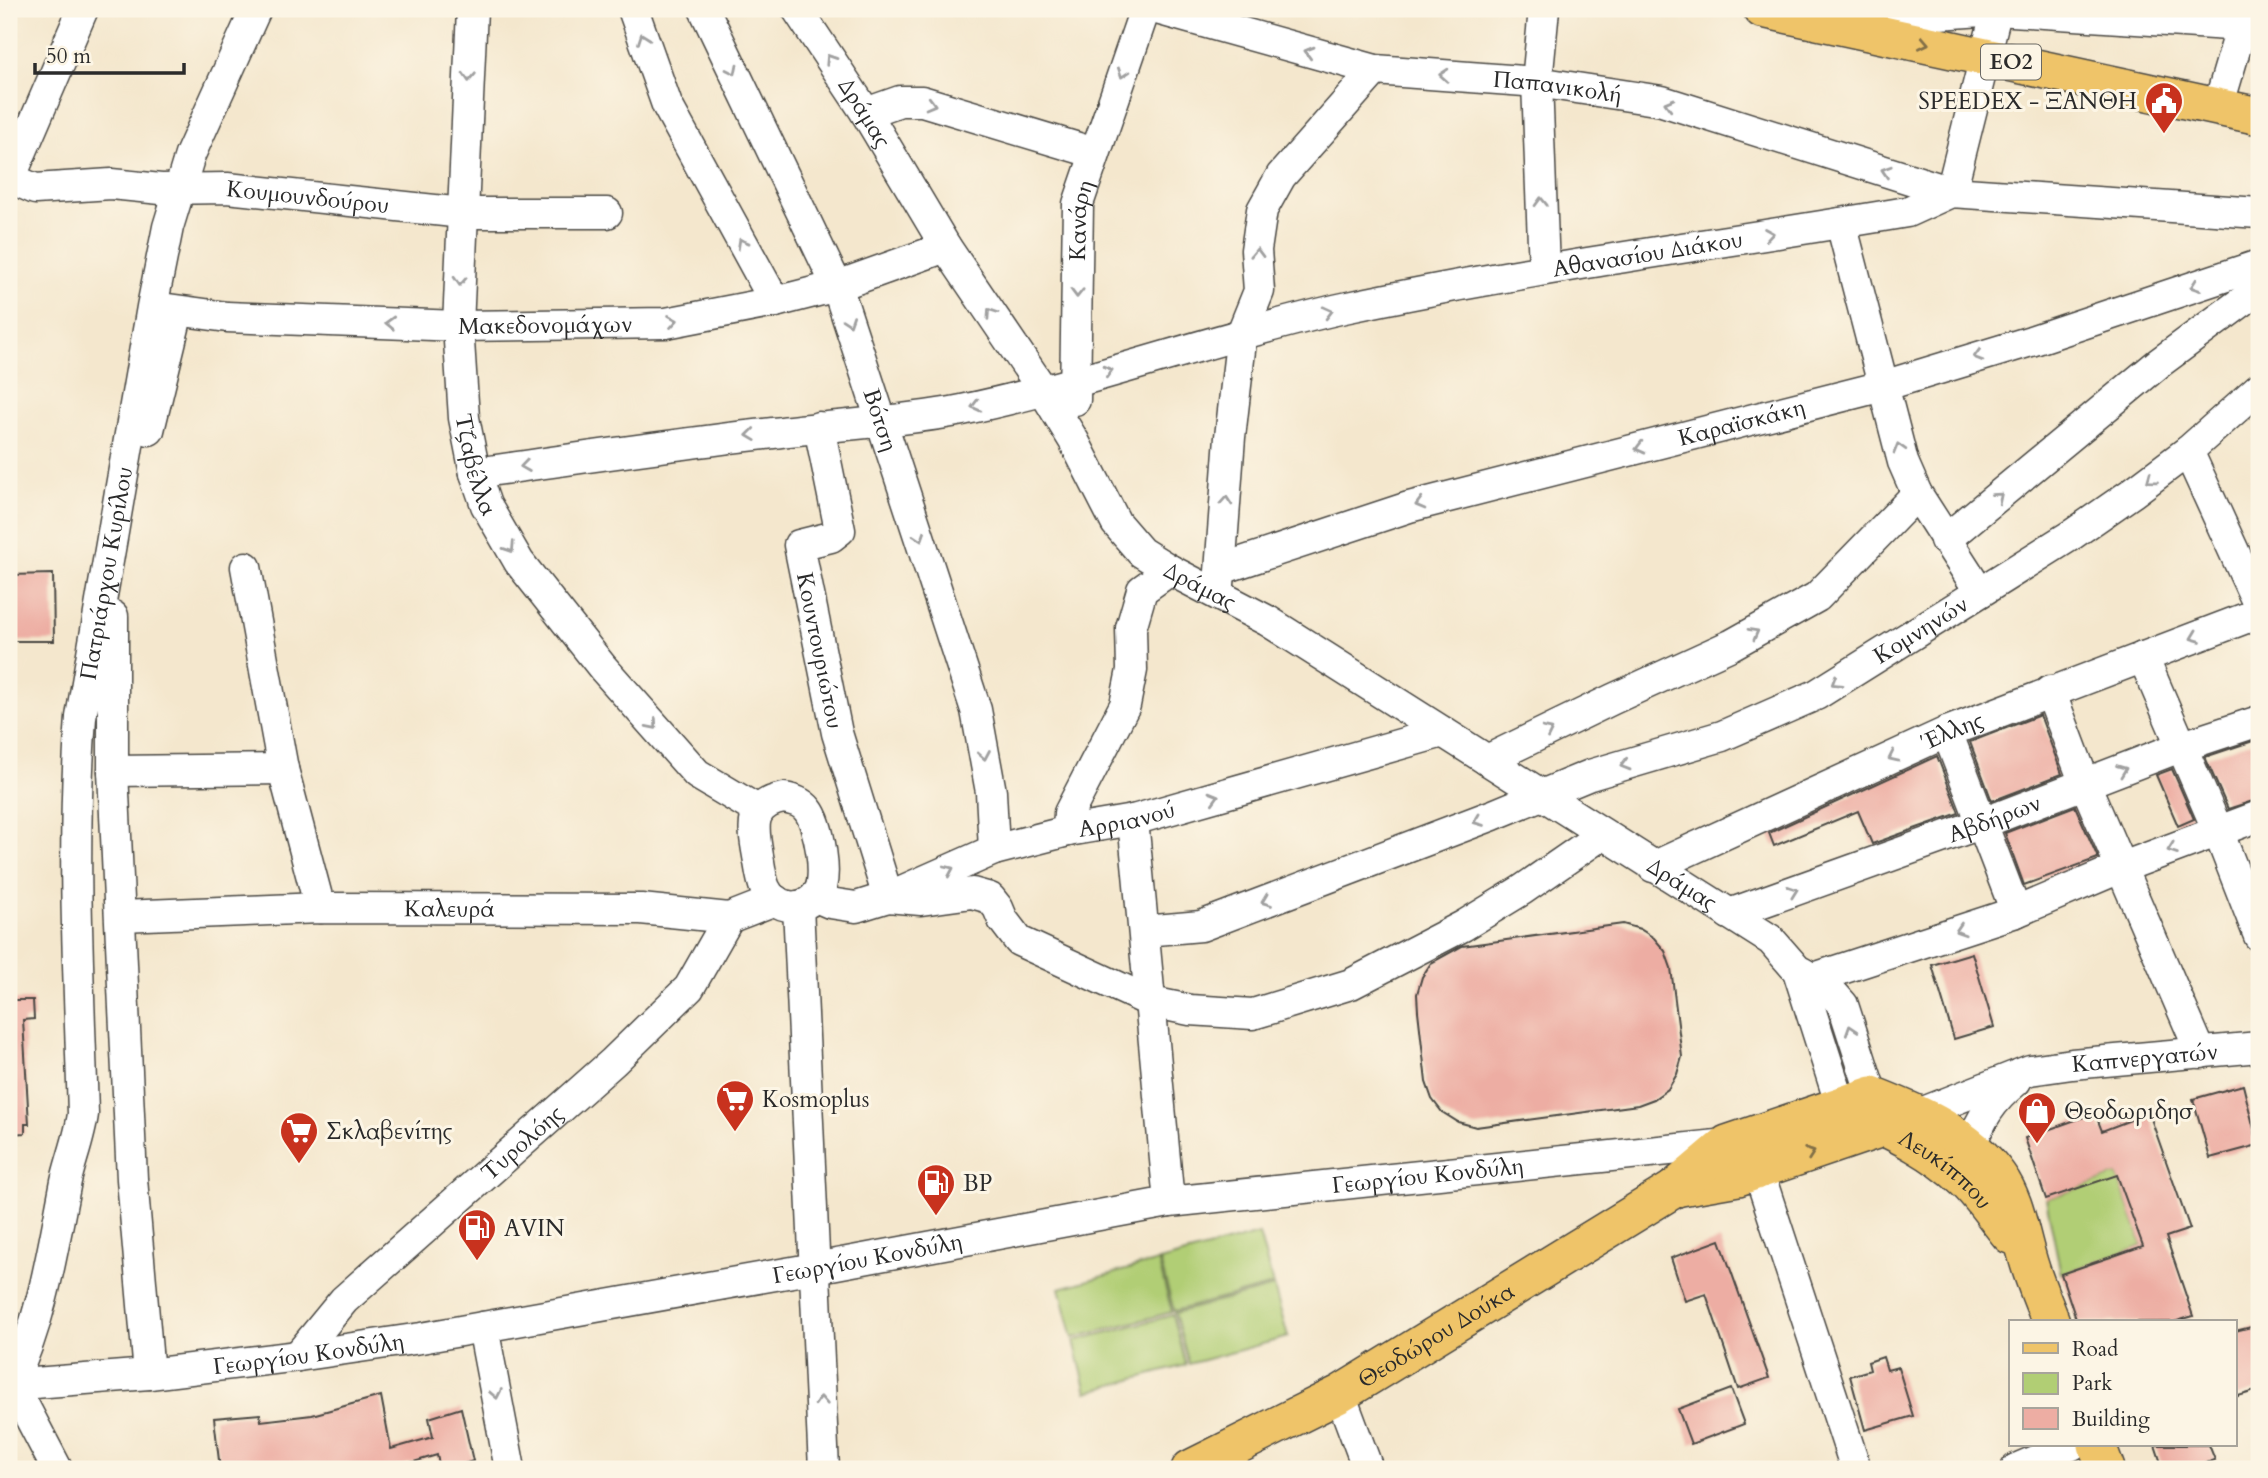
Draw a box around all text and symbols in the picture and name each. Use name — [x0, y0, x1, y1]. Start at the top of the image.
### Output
scale bar — [35, 32, 184, 76]
one-way arrow — [637, 33, 651, 45]
one-way arrow — [1918, 35, 1930, 50]
text: 50 m — [46, 42, 91, 71]
road number: ΕΟ2 — [1981, 44, 2041, 80]
one-way arrow — [1303, 45, 1315, 60]
one-way arrow — [825, 53, 838, 66]
one-way arrow — [725, 63, 739, 75]
street label: Παπανικολή — [1492, 63, 1625, 110]
one-way arrow — [1117, 67, 1131, 79]
one-way arrow — [1438, 68, 1449, 83]
one-way arrow — [462, 72, 477, 83]
street label: Δράμας — [831, 72, 899, 153]
public building icon: SPEEDEX - ΞΑΝΘΗ — [2143, 80, 2185, 135]
place label: SPEEDEX - ΞΑΝΘΗ — [1918, 86, 2137, 117]
one-way arrow — [925, 96, 937, 111]
one-way arrow — [1663, 98, 1675, 112]
one-way arrow — [1880, 165, 1892, 180]
street label: Κουμουνδούρου — [225, 173, 391, 221]
street label: Κανάρη — [1062, 175, 1101, 261]
one-way arrow — [1534, 196, 1549, 207]
street label: Αθανασίου Διάκου — [1550, 223, 1745, 284]
one-way arrow — [1763, 227, 1775, 242]
one-way arrow — [737, 237, 750, 250]
one-way arrow — [1250, 247, 1265, 258]
one-way arrow — [453, 276, 468, 287]
one-way arrow — [2189, 278, 2201, 293]
one-way arrow — [1069, 288, 1084, 299]
one-way arrow — [1322, 306, 1334, 320]
street label: Μακεδονομάχων — [458, 308, 633, 341]
one-way arrow — [987, 308, 999, 321]
one-way arrow — [667, 314, 679, 329]
one-way arrow — [841, 315, 855, 327]
one-way arrow — [384, 316, 395, 331]
one-way arrow — [1972, 348, 1984, 363]
one-way arrow — [1102, 365, 1114, 380]
street label: Βότση — [856, 385, 906, 455]
street label: Καραϊσκάκη — [1675, 391, 1808, 453]
one-way arrow — [970, 398, 982, 412]
street label: Τζαβέλλα — [448, 411, 504, 521]
one-way arrow — [745, 428, 757, 443]
one-way arrow — [1635, 440, 1647, 454]
one-way arrow — [1893, 442, 1907, 454]
one-way arrow — [520, 458, 531, 473]
street label: Πατριάρχου Κυρίλου — [72, 464, 140, 682]
one-way arrow — [2146, 471, 2158, 484]
one-way arrow — [1989, 493, 2002, 505]
one-way arrow — [1218, 495, 1233, 506]
one-way arrow — [1414, 496, 1426, 510]
one-way arrow — [912, 531, 927, 543]
one-way arrow — [501, 540, 514, 553]
street label: Δράμας — [1159, 554, 1242, 617]
street label: Κουντουριώτου — [789, 570, 851, 731]
street label: Κομνηνών — [1867, 588, 1974, 671]
one-way arrow — [1747, 628, 1759, 641]
one-way arrow — [2190, 629, 2202, 643]
one-way arrow — [1831, 674, 1844, 687]
street label: Έλλης — [1915, 704, 1988, 758]
one-way arrow — [645, 716, 657, 729]
one-way arrow — [1541, 725, 1553, 739]
one-way arrow — [1888, 748, 1900, 762]
one-way arrow — [976, 749, 991, 761]
one-way arrow — [1619, 756, 1631, 771]
one-way arrow — [2115, 764, 2127, 778]
street label: Αβδήρων — [1944, 787, 2045, 850]
one-way arrow — [1208, 790, 1220, 805]
street label: Αρριανού — [1076, 793, 1178, 845]
one-way arrow — [1473, 812, 1485, 826]
one-way arrow — [2167, 840, 2179, 854]
street label: Δράμας — [1641, 850, 1723, 918]
one-way arrow — [941, 864, 954, 878]
one-way arrow — [1787, 885, 1799, 899]
street label: Καλευρά — [404, 893, 496, 924]
one-way arrow — [1260, 893, 1272, 907]
one-way arrow — [1955, 922, 1967, 937]
one-way arrow — [1845, 1024, 1859, 1037]
street label: Καπνεργατών — [2070, 1035, 2219, 1079]
supermarket icon: Kosmoplus — [714, 1078, 756, 1133]
place label: Kosmoplus — [762, 1084, 870, 1115]
shop icon: Θεοδωριδησ — [2016, 1090, 2058, 1145]
place label: Θεοδωριδησ — [2064, 1096, 2193, 1127]
street label: Τυρολόης — [474, 1098, 570, 1187]
supermarket icon: Σκλαβενίτης — [278, 1110, 320, 1165]
place label: Σκλαβενίτης — [326, 1116, 453, 1147]
street label: Λευκίππου — [1893, 1122, 2000, 1215]
one-way arrow — [1804, 1147, 1816, 1161]
street label: Γεωργίου Κονδύλη — [1330, 1150, 1525, 1200]
fuel station icon: BP — [915, 1162, 957, 1217]
place label: BP — [963, 1168, 992, 1199]
fuel station icon: AVIN — [456, 1207, 498, 1262]
place label: AVIN — [504, 1213, 565, 1244]
street label: Γεωργίου Κονδύλη — [770, 1225, 964, 1291]
street label: Θεοδώρου Δούκα — [1352, 1275, 1520, 1395]
legend — [2009, 1320, 2236, 1446]
street label: Γεωργίου Κονδύλη — [211, 1325, 406, 1382]
text: Road — [2072, 1335, 2118, 1364]
text: Park — [2072, 1369, 2113, 1398]
one-way arrow — [487, 1388, 502, 1400]
one-way arrow — [814, 1395, 829, 1406]
text: Building — [2072, 1405, 2150, 1434]

